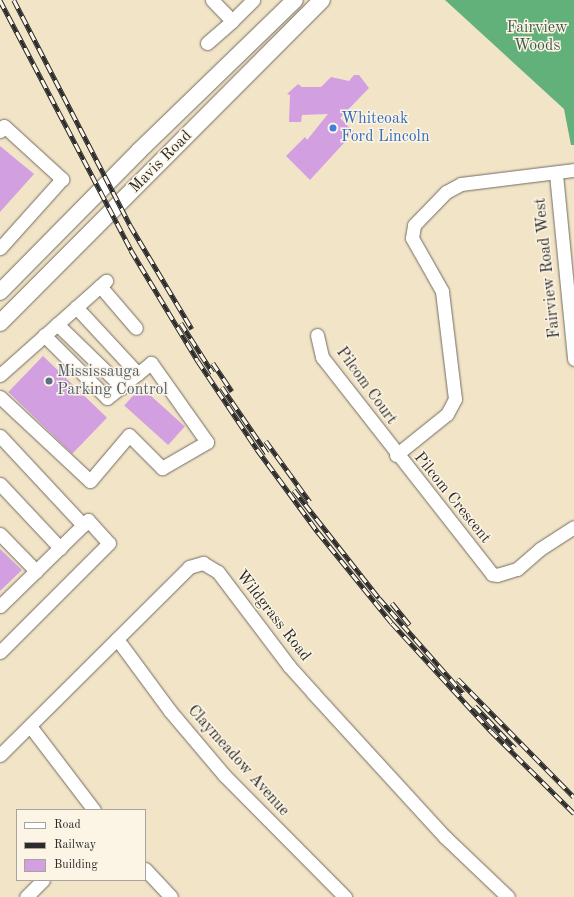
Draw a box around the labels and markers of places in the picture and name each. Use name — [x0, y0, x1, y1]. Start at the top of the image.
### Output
place label: Whiteoak Ford Lincoln — [341, 109, 430, 147]
marker: Whiteoak Ford Lincoln — [328, 123, 338, 133]
place label: Mississauga Parking Control — [57, 362, 168, 400]
marker: Mississauga Parking Control — [44, 376, 54, 386]

